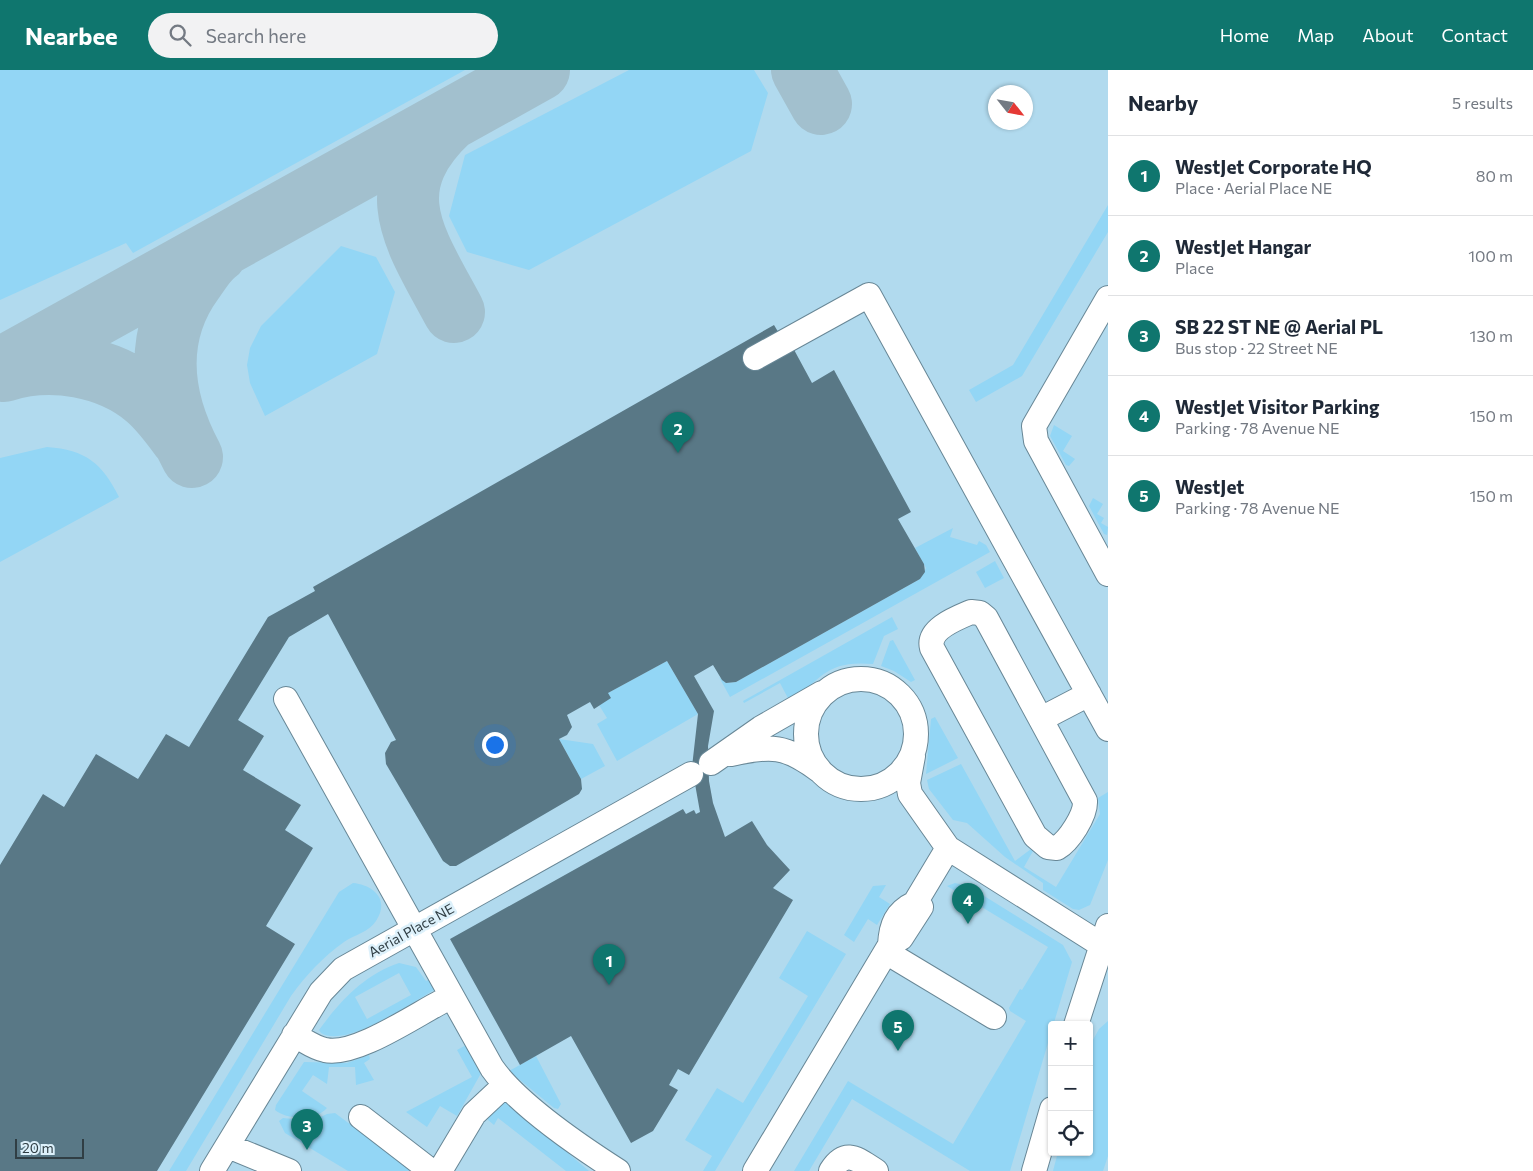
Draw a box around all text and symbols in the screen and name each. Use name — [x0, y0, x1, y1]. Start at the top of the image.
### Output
search box — [148, 13, 498, 58]
text: Nearbee — [25, 21, 118, 50]
icon: search — [166, 21, 194, 49]
text: Search here — [206, 24, 306, 47]
text: Home — [1220, 24, 1269, 46]
text: Map — [1297, 24, 1334, 46]
text: About — [1362, 24, 1414, 46]
text: Contact — [1442, 24, 1508, 46]
north arrow — [988, 85, 1033, 130]
text: Nearby — [1128, 90, 1198, 115]
text: 5 results — [1452, 93, 1513, 112]
text: WestJet Corporate HQ — [1175, 155, 1372, 178]
text: 1 — [1140, 166, 1148, 185]
text: 80 m — [1476, 166, 1513, 185]
text: Place · Aerial Place NE — [1175, 178, 1332, 197]
text: WestJet Hangar — [1175, 235, 1311, 258]
text: 2 — [1139, 246, 1149, 265]
text: 100 m — [1468, 246, 1513, 265]
text: Place — [1175, 258, 1214, 277]
text: SB 22 ST NE @ Aerial PL — [1175, 315, 1383, 338]
text: 3 — [1139, 326, 1149, 345]
text: 130 m — [1470, 326, 1513, 345]
text: Bus stop · 22 Street NE — [1175, 338, 1338, 357]
text: WestJet Visitor Parking — [1175, 395, 1380, 418]
text: 4 — [1139, 406, 1149, 425]
text: 150 m — [1470, 406, 1513, 425]
pin: 2 — [662, 412, 694, 453]
text: Parking · 78 Avenue NE — [1175, 418, 1339, 437]
text: WestJet — [1175, 475, 1244, 498]
text: 5 — [1139, 486, 1149, 505]
text: 150 m — [1470, 486, 1513, 505]
text: Parking · 78 Avenue NE — [1175, 498, 1339, 517]
your location — [482, 732, 508, 758]
pin: 4 — [952, 883, 984, 924]
street label: Aerial Place NE — [365, 900, 457, 960]
pin: 1 — [593, 944, 625, 985]
pin: 5 — [882, 1010, 914, 1051]
map controls — [1048, 1021, 1093, 1156]
button: + — [1048, 1021, 1093, 1066]
button: − — [1048, 1066, 1093, 1111]
pin: 3 — [291, 1109, 323, 1150]
button: locate — [1048, 1111, 1093, 1156]
scale bar — [15, 1136, 84, 1159]
text: 20 m — [22, 1139, 54, 1156]

